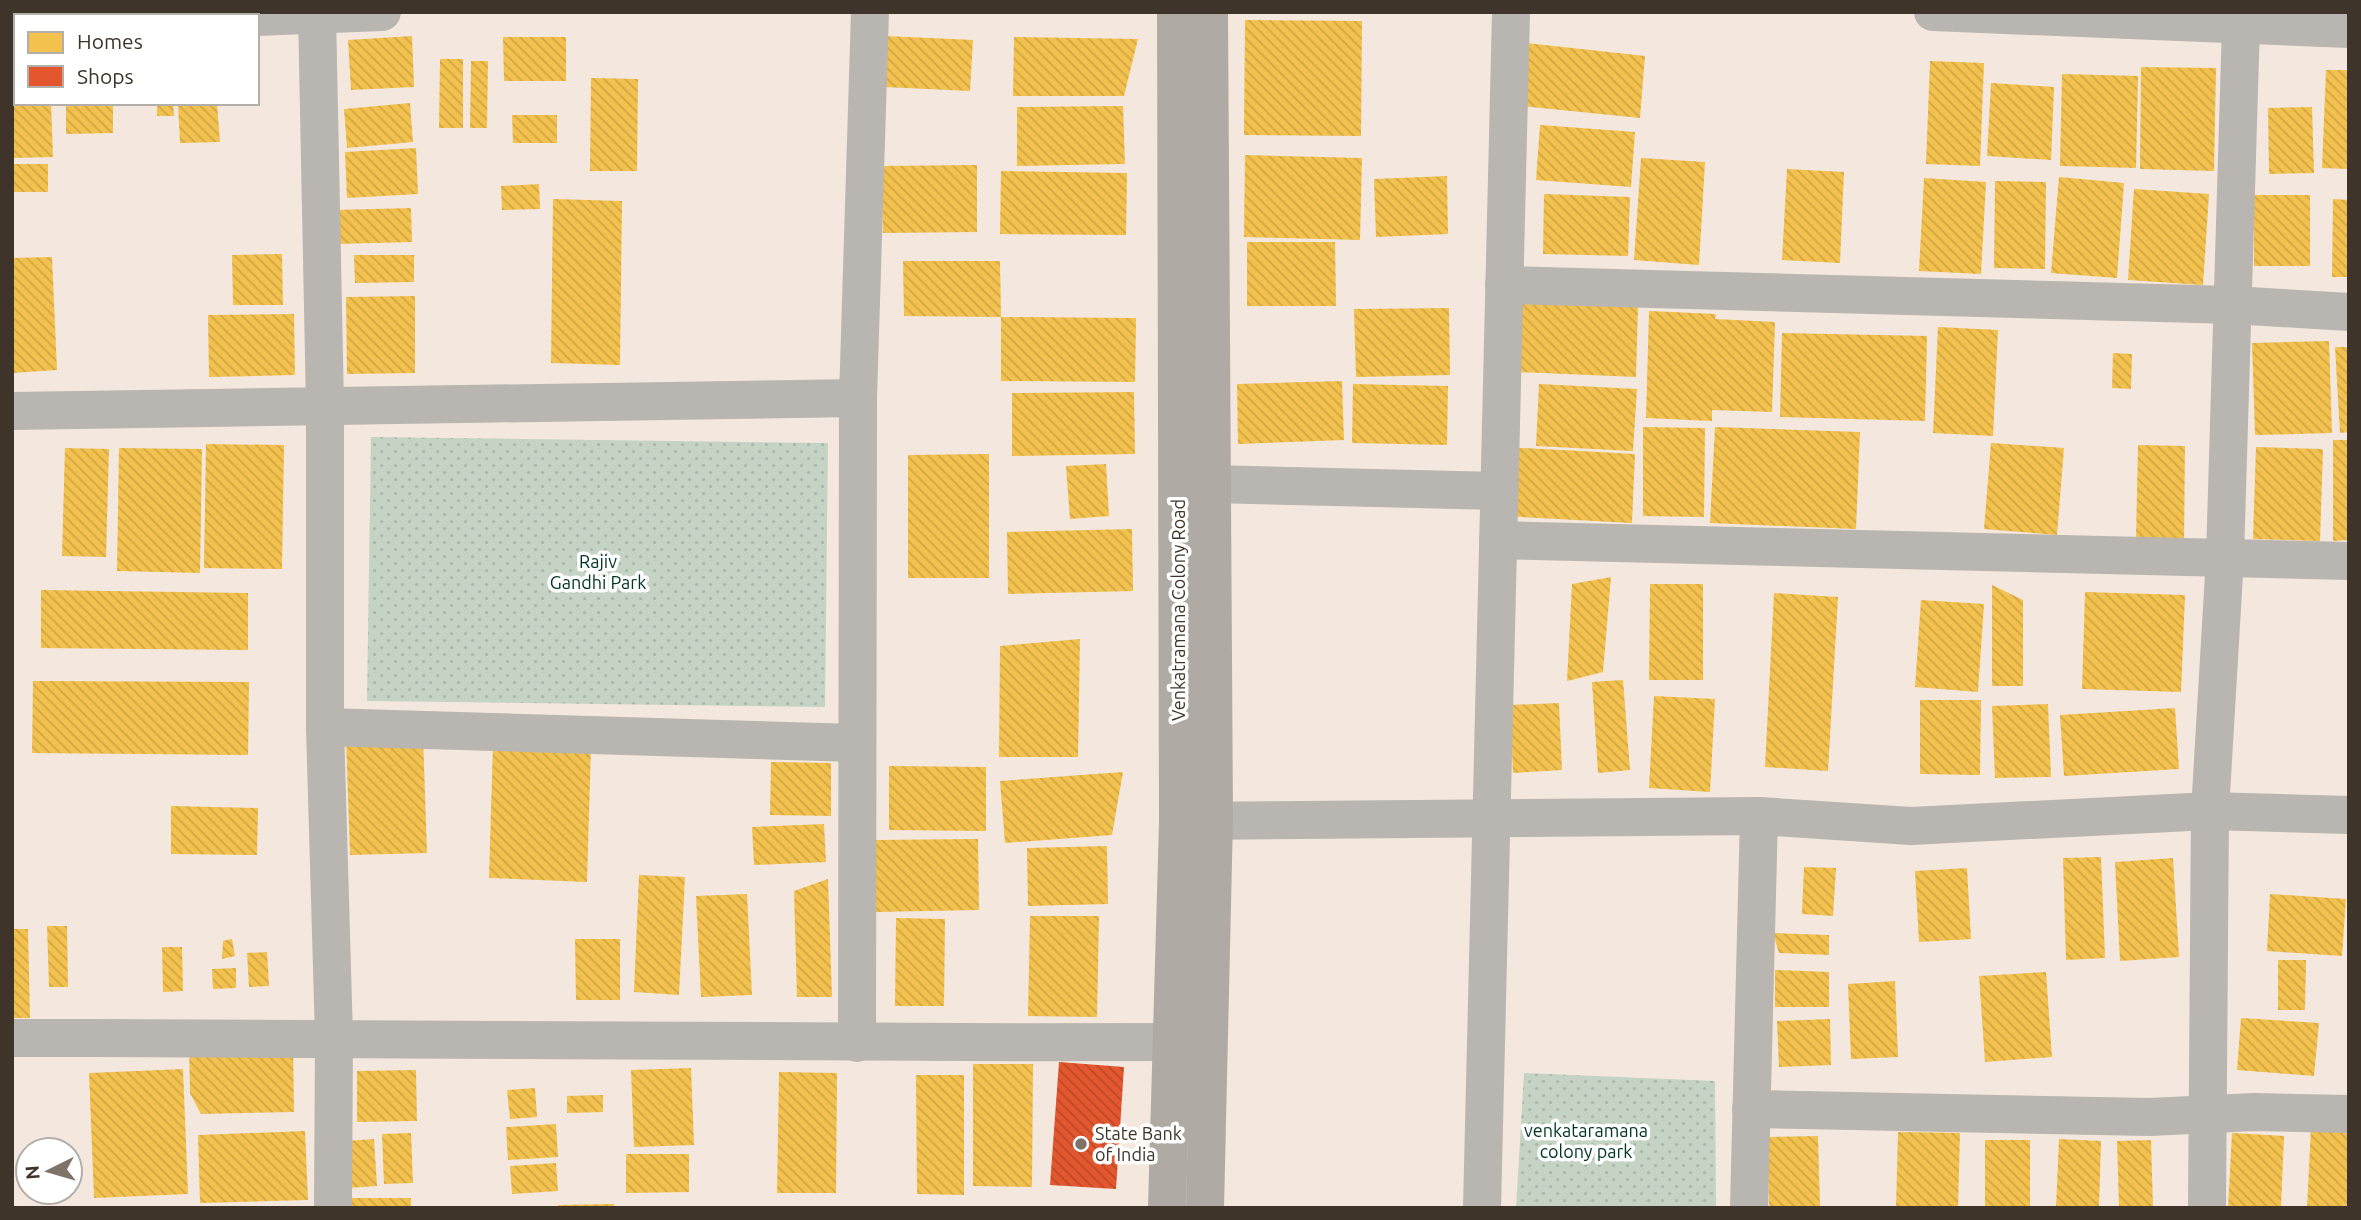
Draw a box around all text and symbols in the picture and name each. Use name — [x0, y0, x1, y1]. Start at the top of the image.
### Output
legend — [14, 14, 259, 105]
text: Homes — [77, 29, 143, 53]
text: Shops — [77, 64, 134, 88]
street label: Venkatramana Colony Road — [1168, 499, 1188, 721]
park label: Rajiv Gandhi Park — [550, 551, 646, 592]
park label: venkataramana colony park — [1524, 1120, 1648, 1161]
place label: State Bank of India — [1095, 1123, 1182, 1164]
north arrow — [14, 1136, 84, 1206]
marker: State Bank of India — [1073, 1136, 1089, 1152]
text: N — [20, 1164, 44, 1181]

